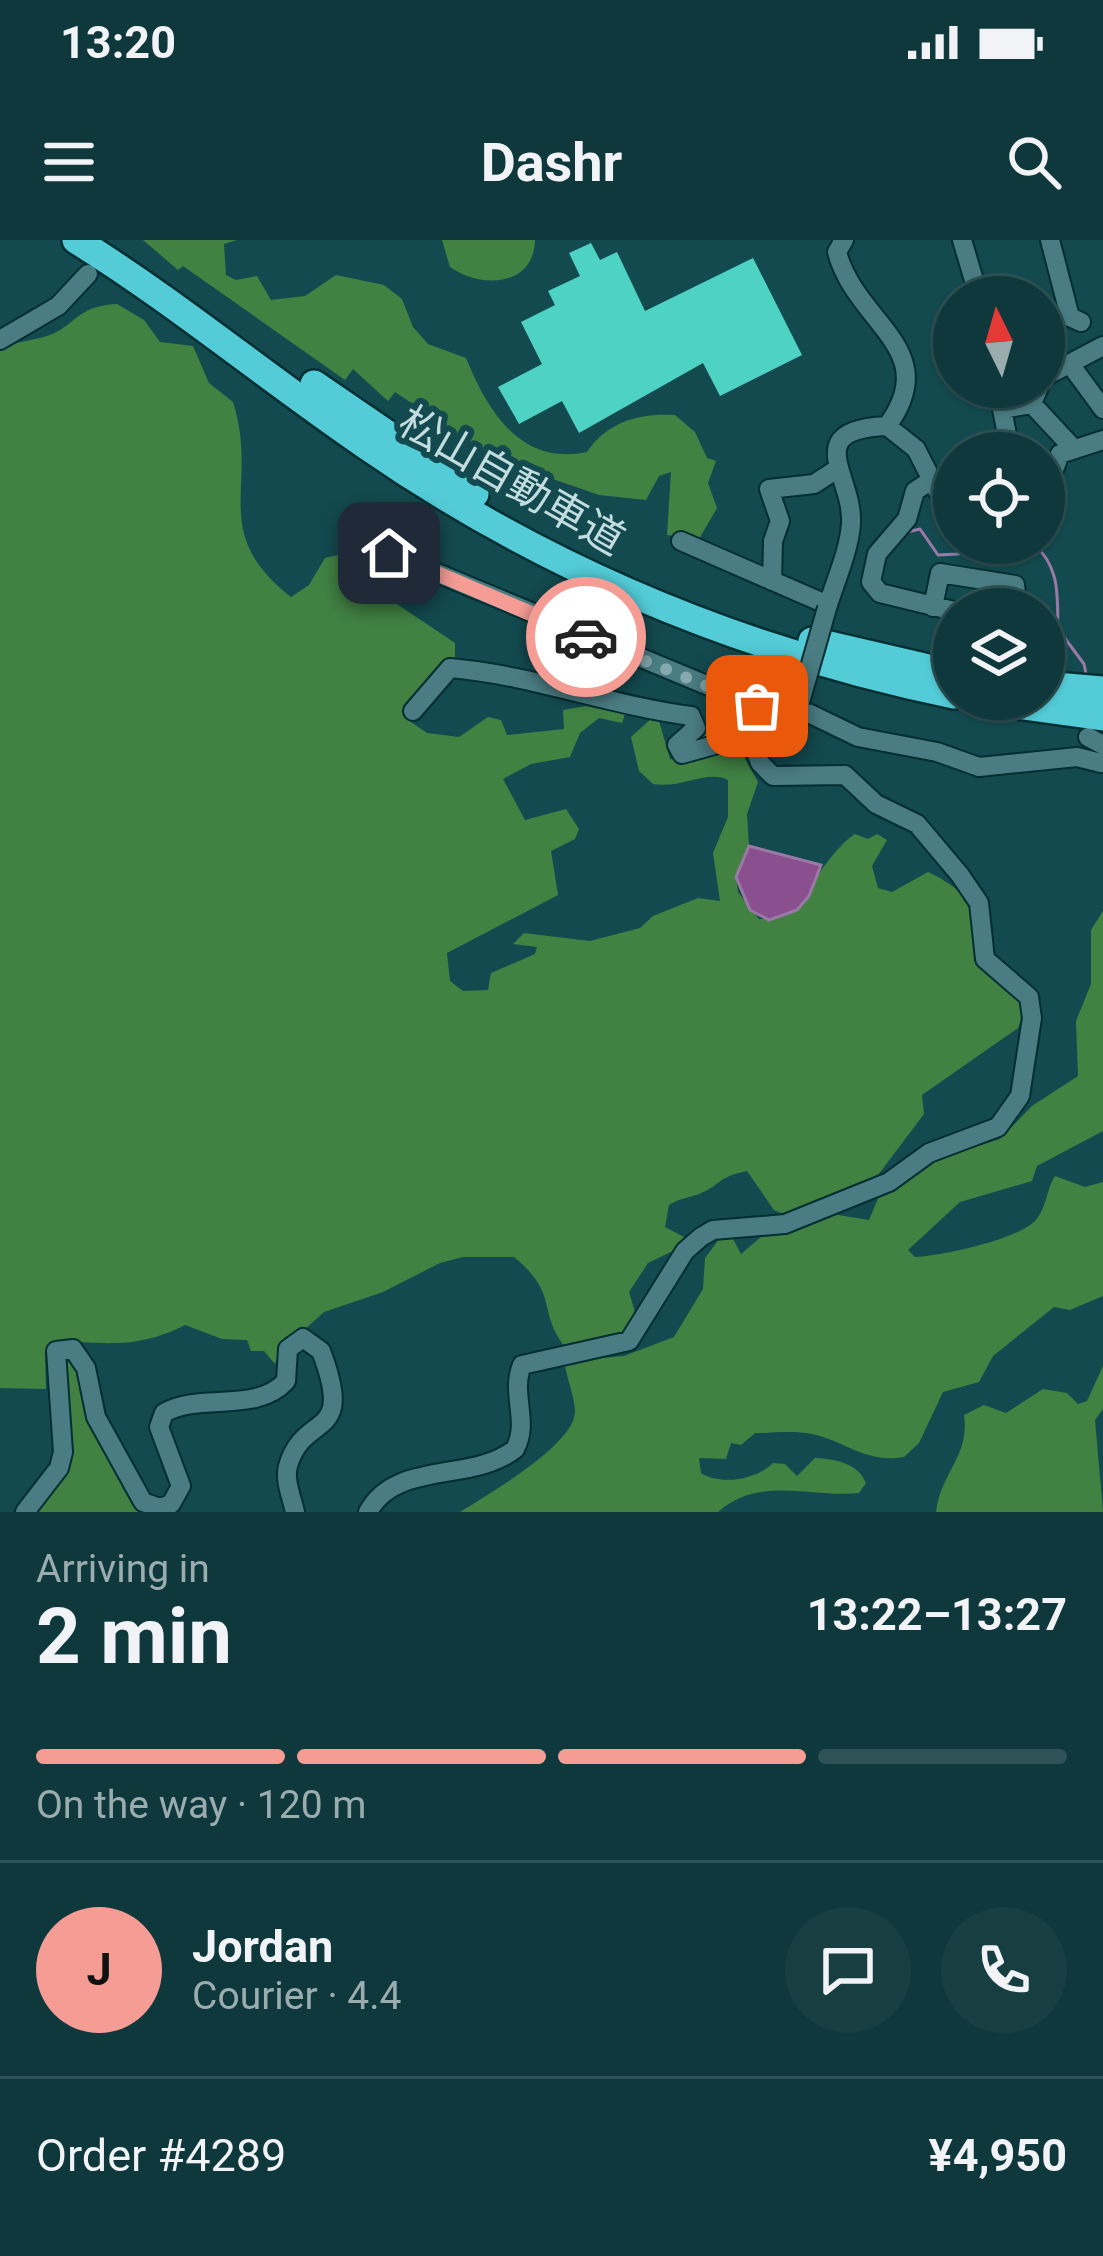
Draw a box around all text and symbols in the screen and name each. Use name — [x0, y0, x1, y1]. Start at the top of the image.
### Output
text: 13:20 — [60, 16, 176, 69]
icon: menu — [36, 129, 102, 195]
icon: search — [1001, 129, 1067, 195]
text: Dashr — [481, 131, 622, 194]
north arrow — [933, 276, 1065, 408]
map controls — [933, 276, 1065, 720]
street label: 松山自動車道 — [390, 396, 633, 565]
button: locate — [933, 432, 1065, 564]
pin — [338, 502, 440, 604]
icon: home — [356, 520, 422, 586]
courier — [526, 577, 646, 697]
button: layers — [933, 588, 1065, 720]
icon: car — [553, 604, 619, 670]
pin — [706, 655, 808, 757]
icon: bag — [724, 673, 790, 739]
text: Arriving in — [36, 1546, 210, 1592]
text: 13:22–13:27 — [807, 1588, 1067, 1641]
text: 2 min — [36, 1591, 232, 1682]
text: On the way · 120 m — [36, 1782, 367, 1828]
button: chat — [785, 1907, 911, 2033]
button: phone — [941, 1907, 1067, 2033]
text: Jordan — [192, 1920, 333, 1973]
text: J — [86, 1943, 112, 1996]
text: Courier · 4.4 — [192, 1973, 401, 2019]
text: Order #4289 — [36, 2129, 286, 2182]
text: ¥4,950 — [929, 2129, 1067, 2182]

